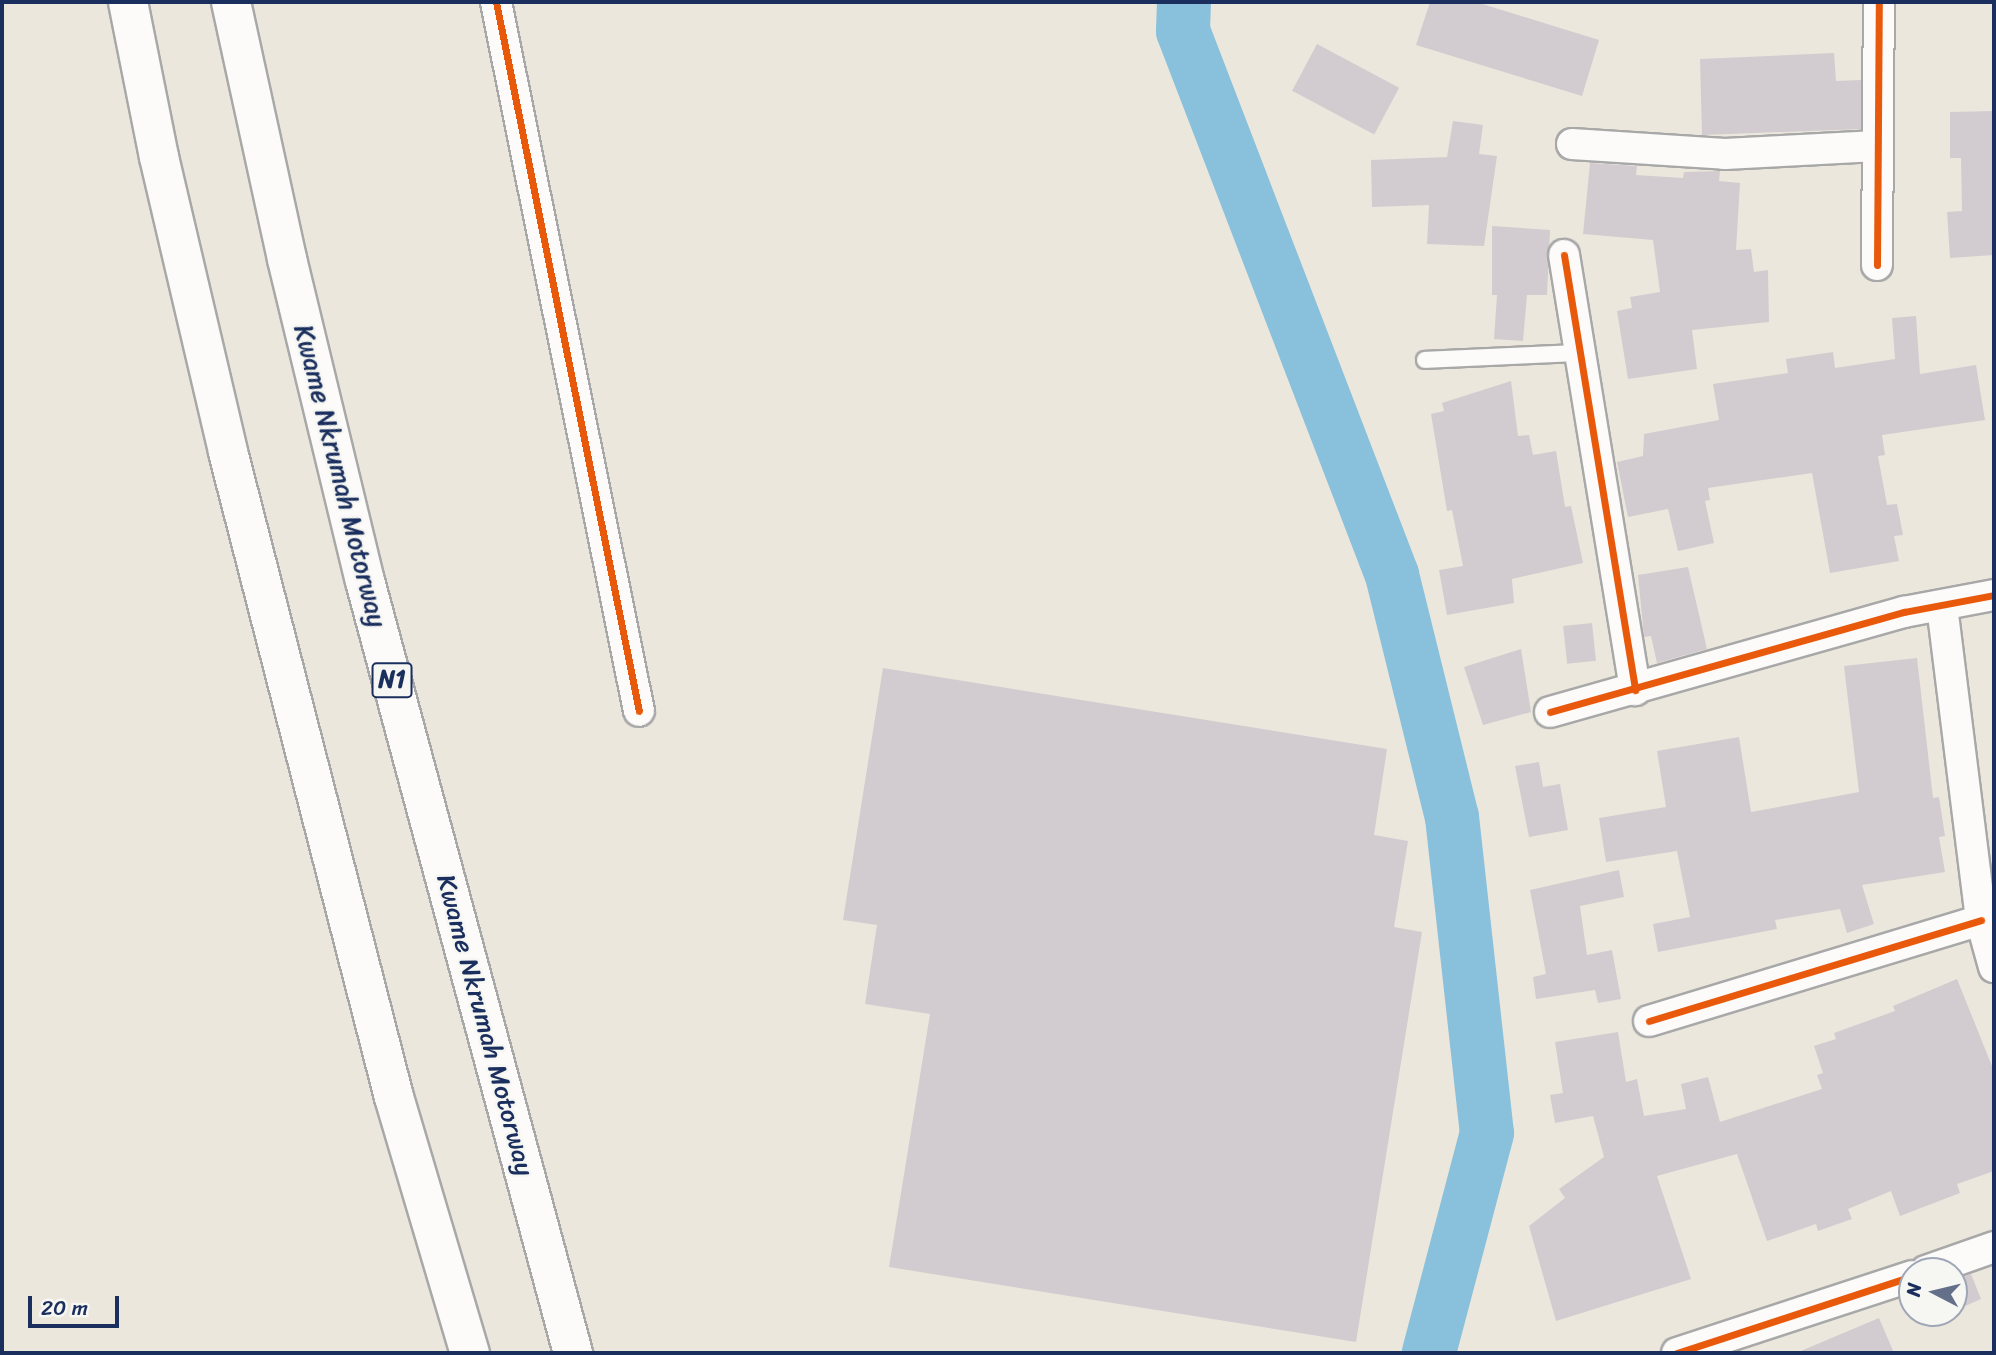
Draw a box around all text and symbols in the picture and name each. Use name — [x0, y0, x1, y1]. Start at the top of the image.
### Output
street label: Kwame Nkrumah Motorway — [287, 321, 393, 631]
road number: N1 — [371, 660, 413, 700]
street label: Kwame Nkrumah Motorway — [430, 871, 540, 1179]
north arrow — [1898, 1257, 1968, 1327]
text: N — [1896, 1281, 1931, 1298]
scale bar — [32, 1282, 122, 1326]
text: 20 m — [41, 1289, 88, 1327]

